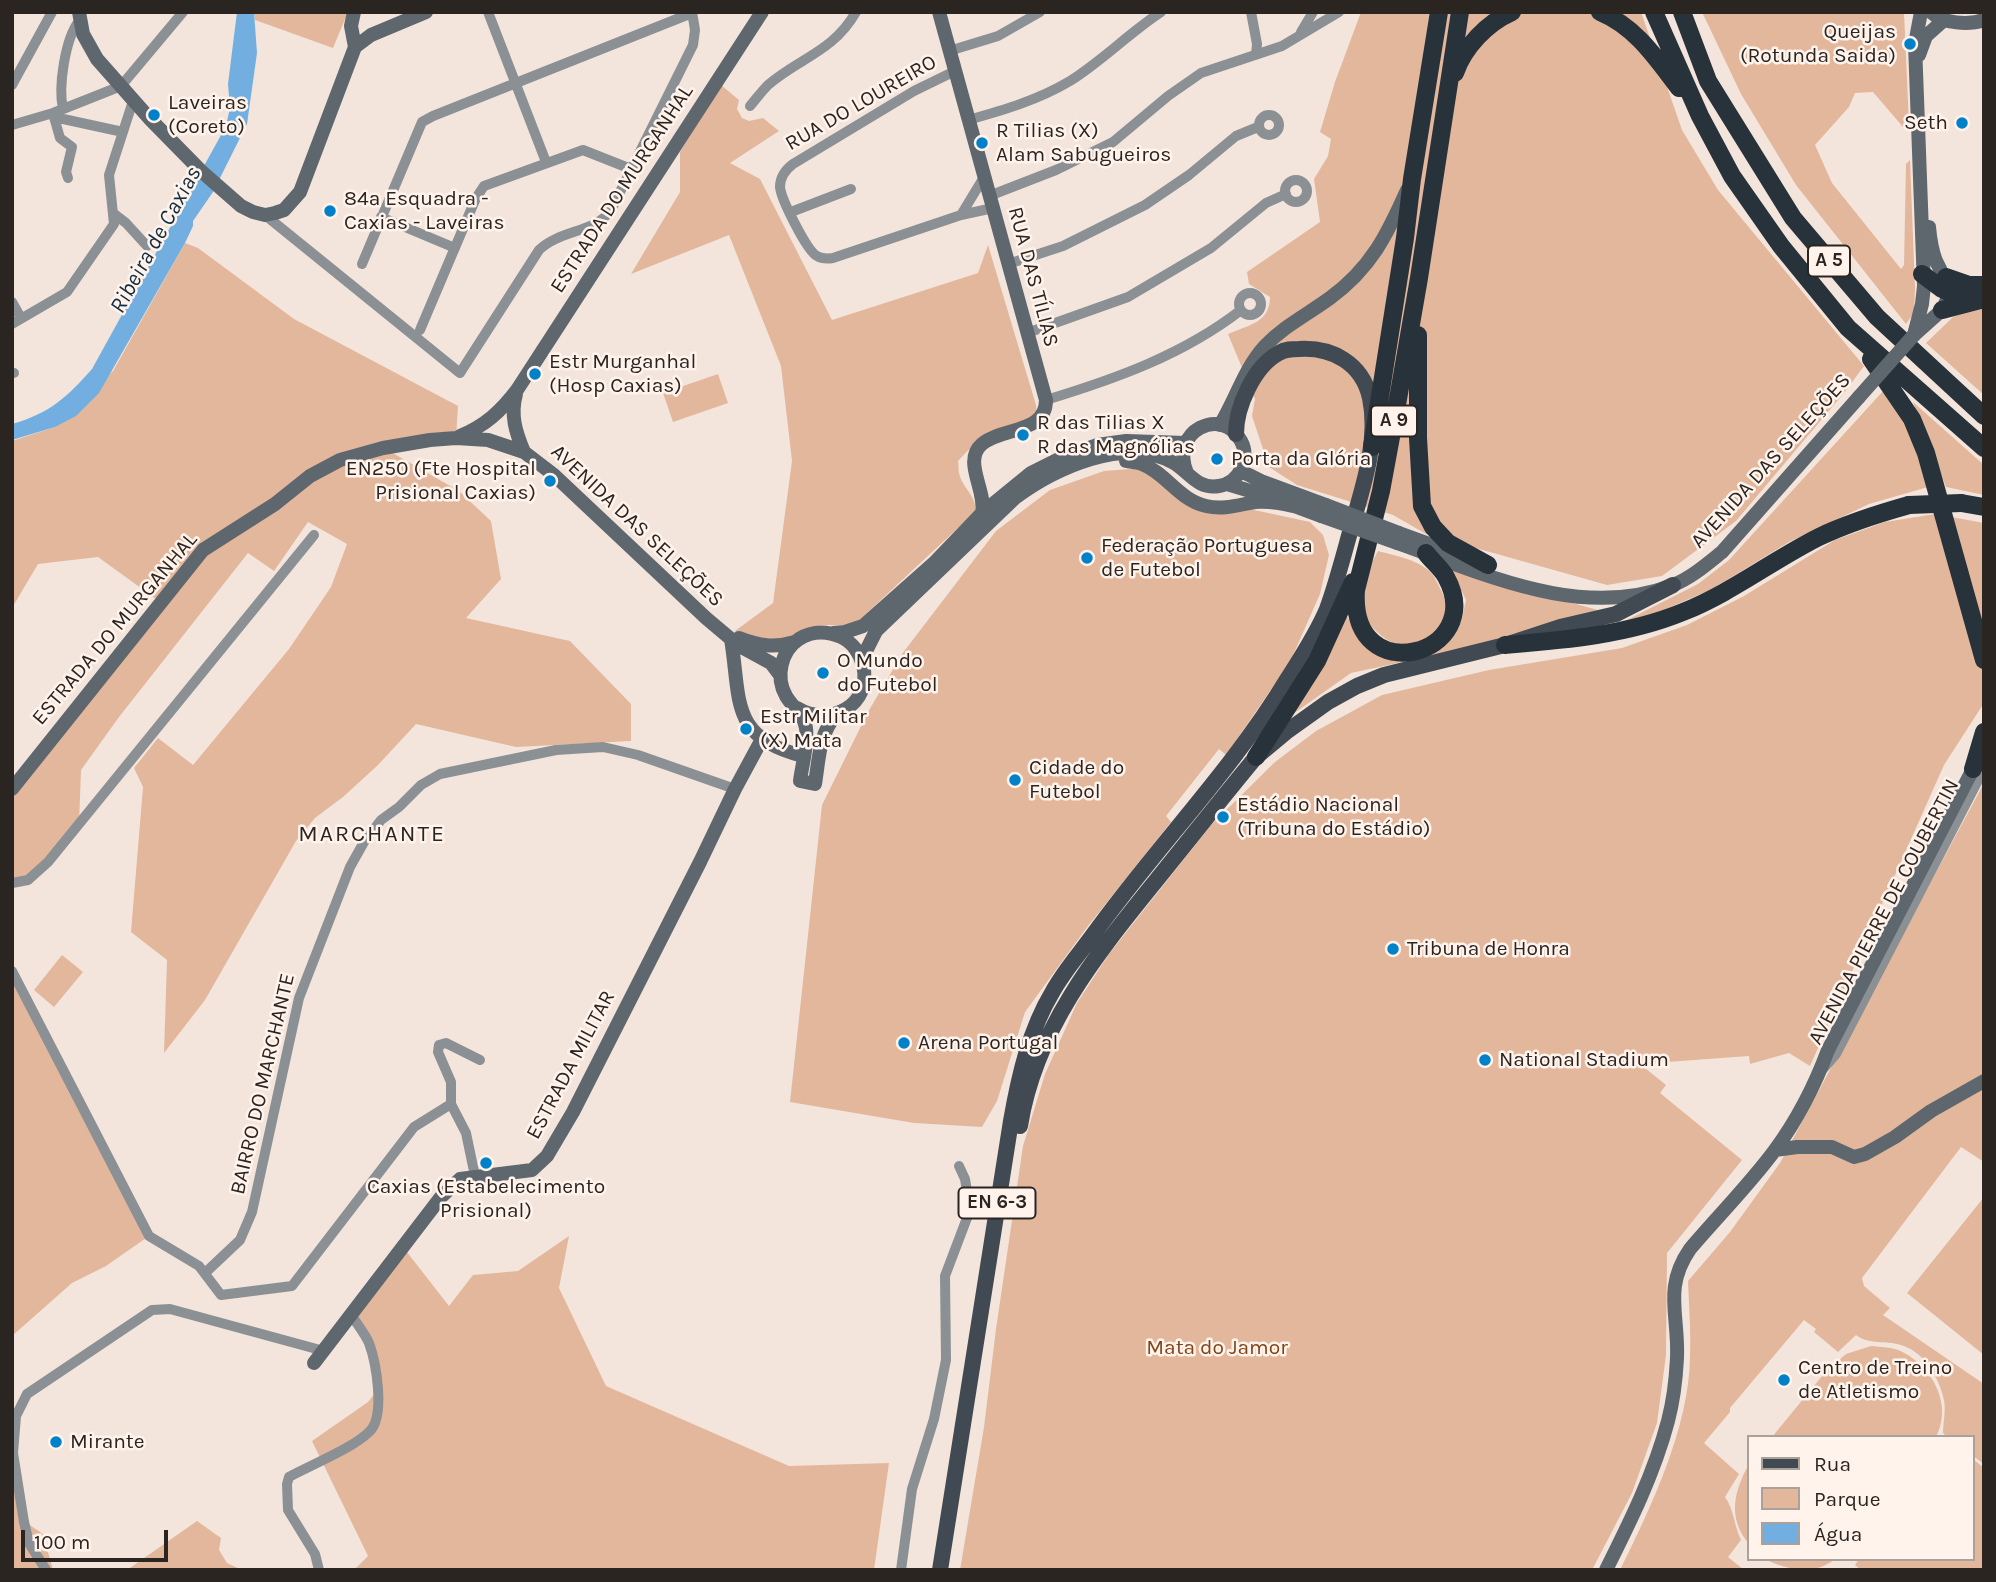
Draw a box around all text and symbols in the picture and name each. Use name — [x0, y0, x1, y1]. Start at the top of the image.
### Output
place label: Queijas (Rotunda Saida) — [1740, 19, 1896, 69]
marker: Queijas (Rotunda Saida) — [1902, 36, 1918, 52]
street label: RUA DO LOUREIRO — [781, 50, 941, 156]
street label: ESTRADA DO MURGANHAL — [545, 80, 699, 298]
place label: Laveiras (Coreto) — [168, 90, 247, 140]
marker: Laveiras (Coreto) — [146, 107, 162, 123]
place label: Seth — [1904, 110, 1948, 136]
marker: Seth — [1954, 115, 1970, 131]
place label: R Tilias (X) Alam Sabugueiros — [996, 118, 1171, 168]
marker: R Tilias (X) Alam Sabugueiros — [974, 135, 990, 151]
water label: Ribeira de Caxias — [104, 162, 208, 318]
place label: 84ª Esquadra - Caxias - Laveiras — [344, 186, 504, 236]
marker: 84ª Esquadra - Caxias - Laveiras — [322, 203, 338, 219]
street label: RUA DAS TÍLIAS — [1002, 204, 1064, 350]
road number: A 5 — [1808, 246, 1850, 276]
place label: Estr Murganhal (Hosp Caxias) — [549, 349, 696, 399]
marker: Estr Murganhal (Hosp Caxias) — [527, 366, 543, 382]
street label: AVENIDA DAS SELEÇÕES — [1686, 368, 1856, 554]
road number: A 9 — [1371, 406, 1417, 436]
place label: R das Tilias X R das Magnólias — [1037, 410, 1195, 460]
marker: R das Tilias X R das Magnólias — [1015, 427, 1031, 443]
street label: AVENIDA DAS SELEÇÕES — [545, 439, 729, 613]
place label: Porta da Glória — [1231, 446, 1371, 472]
marker: Porta da Glória — [1209, 451, 1225, 467]
place label: EN250 (Fte Hospital Prisional Caxias) — [346, 456, 536, 506]
marker: EN250 (Fte Hospital Prisional Caxias) — [542, 473, 558, 489]
street label: ESTRADA DO MURGANHAL — [27, 528, 203, 730]
place label: Federação Portuguesa de Futebol — [1101, 533, 1313, 583]
marker: Federação Portuguesa de Futebol — [1079, 550, 1095, 566]
place label: O Mundo do Futebol — [837, 648, 938, 698]
marker: O Mundo do Futebol — [815, 665, 831, 681]
place label: Estr Militar (X) Mata — [760, 704, 867, 754]
marker: Estr Militar (X) Mata — [738, 721, 754, 737]
place label: Cidade do Futebol — [1029, 755, 1124, 805]
marker: Cidade do Futebol — [1007, 772, 1023, 788]
street label: AVENIDA PIERRE DE COUBERTIN — [1803, 775, 1965, 1049]
place label: Estádio Nacional (Tribuna do Estádio) — [1237, 792, 1431, 842]
marker: Estádio Nacional (Tribuna do Estádio) — [1215, 809, 1231, 825]
district label: MARCHANTE — [299, 820, 445, 848]
place label: Tribuna de Honra — [1407, 936, 1570, 962]
marker: Tribuna de Honra — [1385, 941, 1401, 957]
street label: BAIRRO DO MARCHANTE — [225, 971, 301, 1197]
street label: ESTRADA MILITAR — [521, 986, 621, 1144]
place label: Arena Portugal — [918, 1030, 1058, 1056]
marker: Arena Portugal — [896, 1035, 912, 1051]
place label: National Stadium — [1499, 1047, 1669, 1073]
marker: National Stadium — [1477, 1052, 1493, 1068]
marker: Caxias (Estabelecimento Prisional) — [478, 1155, 494, 1171]
place label: Caxias (Estabelecimento Prisional) — [367, 1174, 605, 1224]
road number: EN 6-3 — [958, 1188, 1036, 1218]
park label: Mata do Jamor — [1146, 1335, 1288, 1361]
place label: Centro de Treino de Atletismo — [1798, 1355, 1952, 1405]
marker: Centro de Treino de Atletismo — [1776, 1372, 1792, 1388]
place label: Mirante — [70, 1429, 145, 1455]
marker: Mirante — [48, 1434, 64, 1450]
legend — [1748, 1435, 1975, 1561]
text: Rua — [1814, 1452, 1851, 1476]
text: Parque — [1814, 1487, 1881, 1511]
scale bar — [24, 1516, 172, 1560]
text: Água — [1814, 1522, 1862, 1546]
text: 100 m — [34, 1530, 91, 1554]

